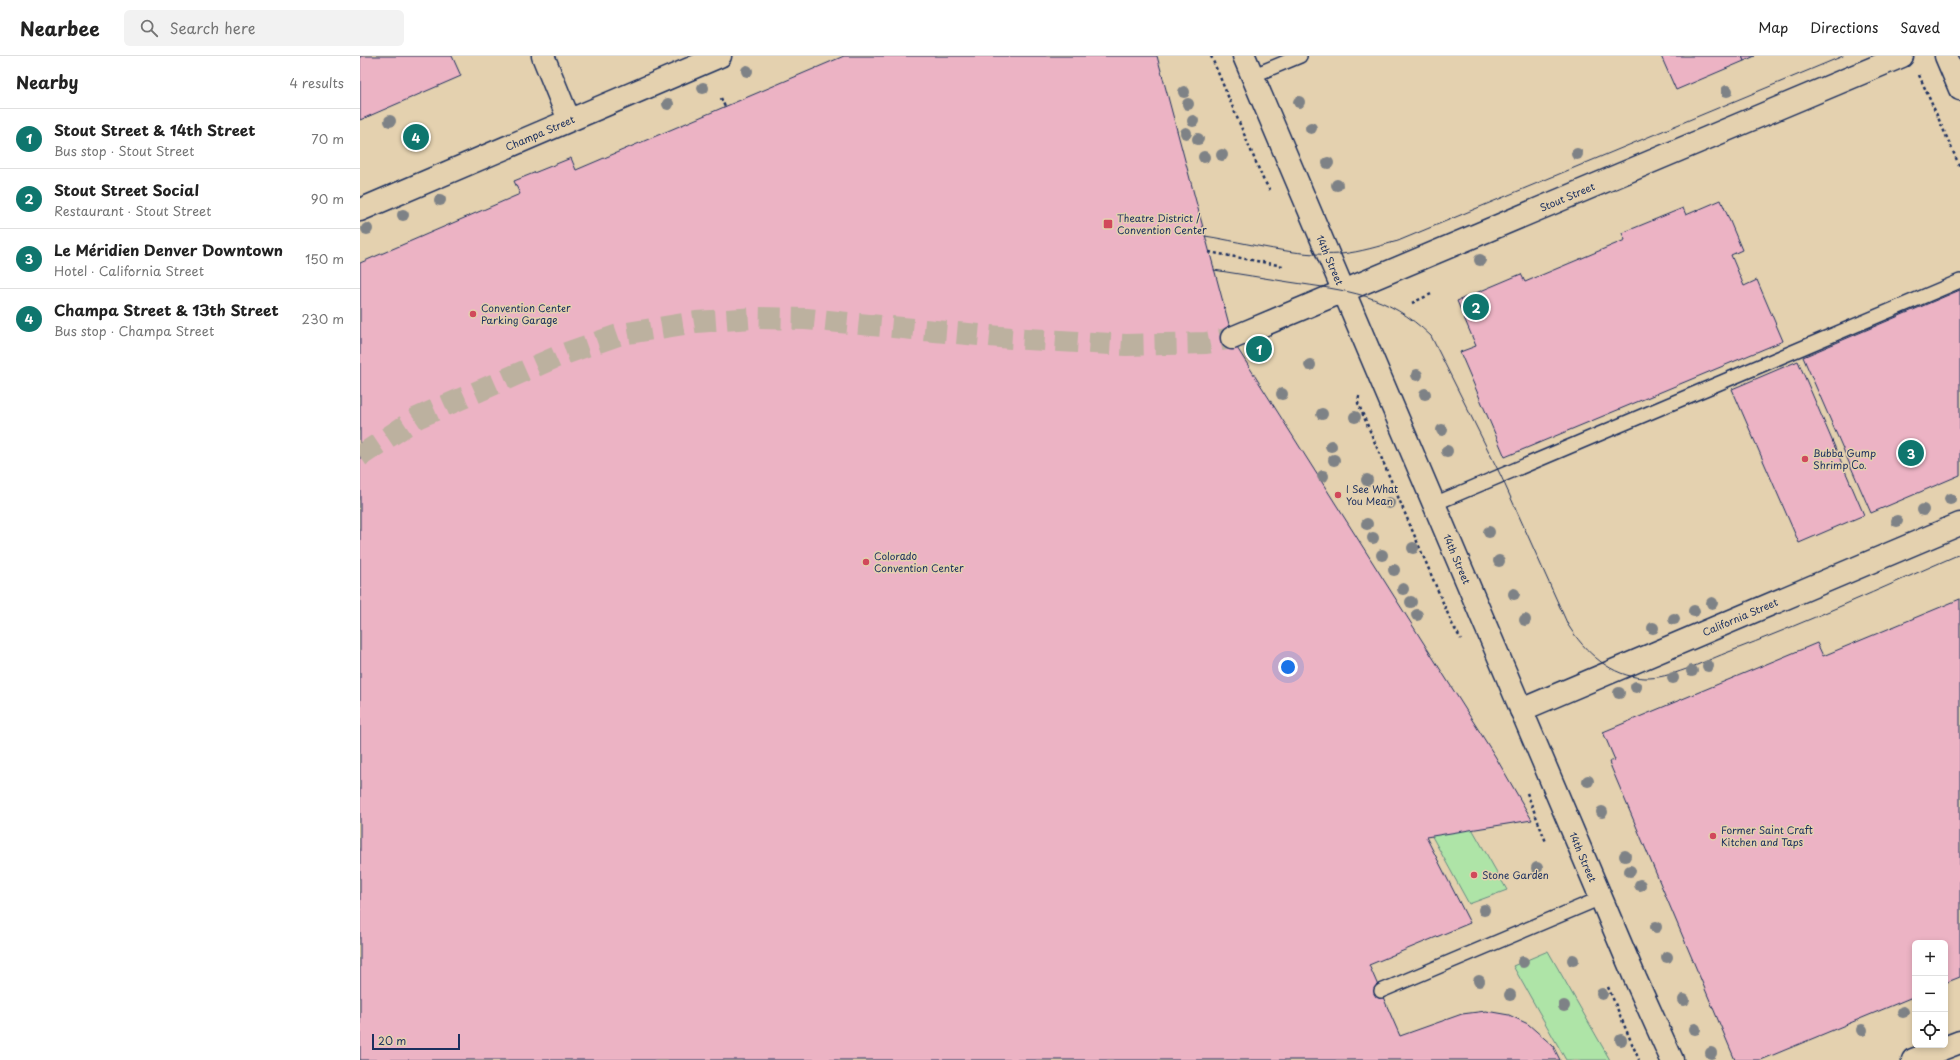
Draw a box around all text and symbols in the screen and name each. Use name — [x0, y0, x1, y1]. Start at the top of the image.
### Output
search box — [124, 10, 404, 46]
text: Nearbee — [20, 14, 100, 42]
text: Search here — [170, 16, 255, 39]
icon: search — [138, 17, 160, 39]
text: Map — [1758, 17, 1788, 38]
text: Directions — [1810, 17, 1878, 38]
text: Saved — [1900, 17, 1940, 38]
text: Nearby — [16, 69, 78, 95]
text: 4 results — [290, 73, 344, 92]
street label: Champa Street — [503, 111, 577, 154]
text: Stout Street & 14th Street — [54, 118, 255, 141]
pin: 4 — [403, 122, 429, 152]
text: 1 — [26, 129, 32, 148]
text: 70 m — [311, 129, 344, 148]
text: Bus stop · Stout Street — [54, 141, 194, 160]
text: Stout Street Social — [54, 178, 199, 201]
street label: Stout Street — [1537, 178, 1597, 215]
text: 2 — [24, 189, 34, 208]
text: 90 m — [311, 189, 344, 208]
text: Restaurant · Stout Street — [54, 201, 211, 220]
place label: Theatre District / Convention Center — [1117, 210, 1207, 237]
marker: Theatre District / Convention Center — [1102, 218, 1114, 230]
street label: 14th Street — [1313, 232, 1348, 287]
text: Le Méridien Denver Downtown — [54, 238, 283, 261]
text: 3 — [25, 249, 33, 268]
text: 150 m — [305, 249, 344, 268]
text: Hotel · California Street — [54, 261, 204, 280]
pin: 2 — [1463, 292, 1489, 322]
text: Champa Street & 13th Street — [54, 298, 279, 321]
place label: Convention Center Parking Garage — [481, 300, 571, 327]
text: 4 — [25, 309, 33, 328]
text: 230 m — [302, 309, 344, 328]
marker: Convention Center Parking Garage — [468, 309, 478, 319]
text: Bus stop · Champa Street — [54, 321, 214, 340]
pin: 1 — [1246, 334, 1272, 364]
pin: 3 — [1898, 438, 1924, 468]
place label: Bubba Gump Shrimp Co. — [1813, 445, 1876, 472]
marker: Bubba Gump Shrimp Co. — [1800, 454, 1810, 464]
place label: I See What You Mean — [1346, 481, 1398, 508]
marker: I See What You Mean — [1333, 490, 1343, 500]
street label: 14th Street — [1440, 531, 1475, 586]
place label: Colorado Convention Center — [874, 548, 964, 575]
marker: Colorado Convention Center — [861, 557, 871, 567]
street label: California Street — [1700, 594, 1780, 639]
your location — [1278, 657, 1298, 677]
place label: Former Saint Craft Kitchen and Taps — [1721, 822, 1813, 849]
street label: 14th Street — [1566, 829, 1601, 884]
marker: Former Saint Craft Kitchen and Taps — [1708, 831, 1718, 841]
place label: Stone Garden — [1482, 867, 1549, 882]
marker: Stone Garden — [1469, 870, 1479, 880]
map controls — [1912, 940, 1948, 1048]
button: + — [1912, 940, 1948, 976]
button: − — [1912, 976, 1948, 1012]
button: locate — [1912, 1012, 1948, 1048]
scale bar — [372, 1032, 460, 1051]
text: 20 m — [378, 1032, 406, 1049]

